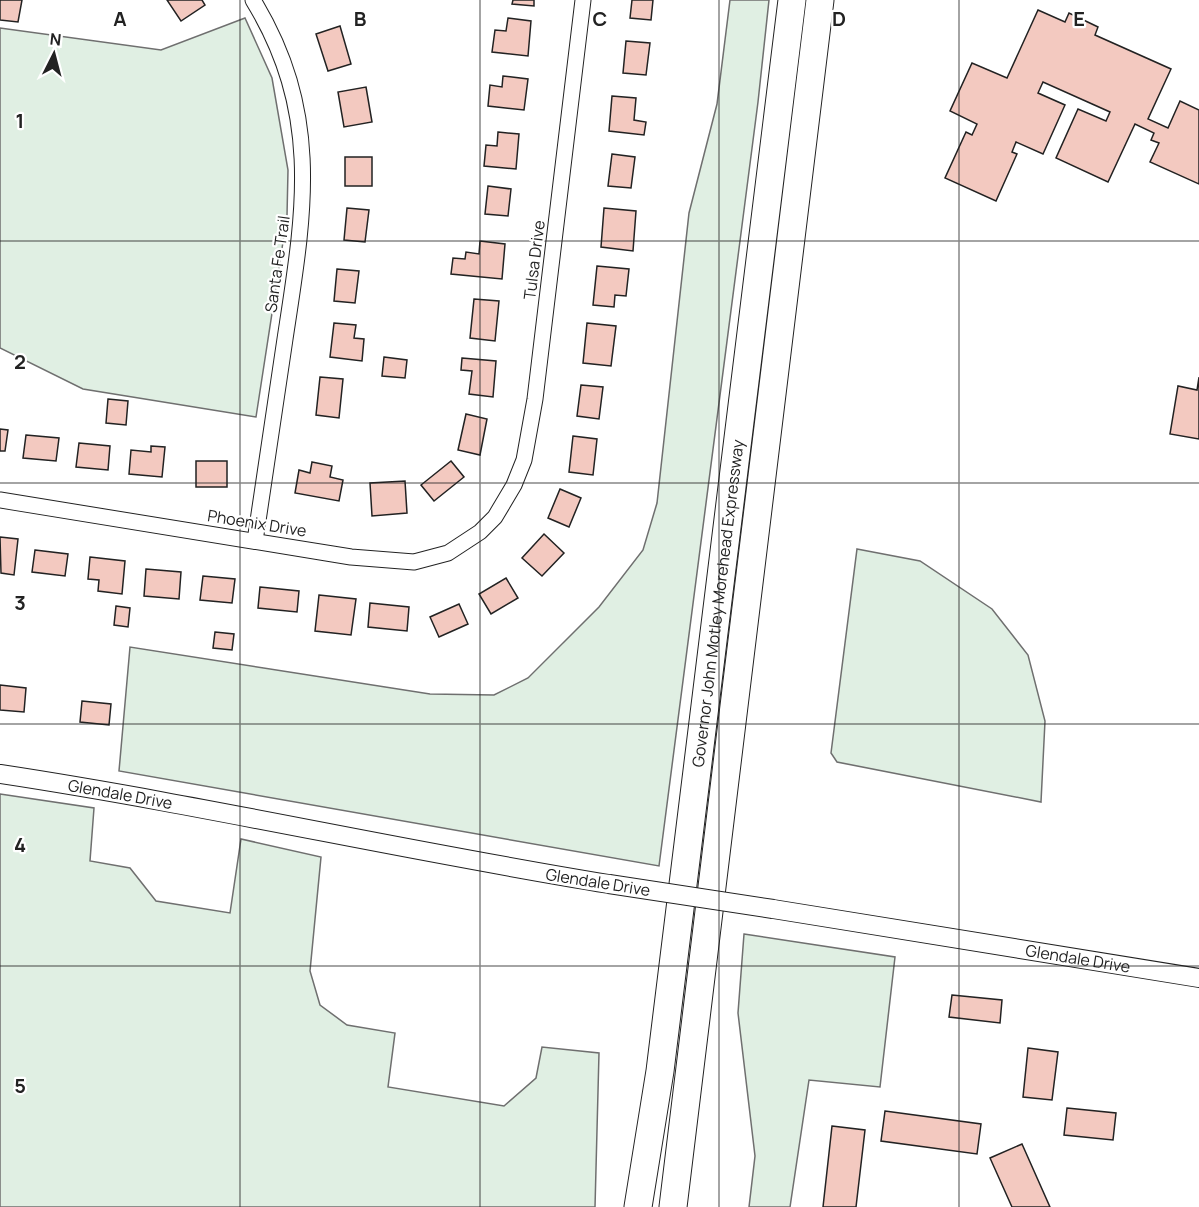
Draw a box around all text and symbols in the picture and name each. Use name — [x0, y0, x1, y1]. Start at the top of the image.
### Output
text: A — [113, 5, 127, 32]
text: B — [354, 5, 367, 32]
text: C — [593, 5, 607, 32]
text: D — [832, 5, 846, 32]
text: E — [1073, 5, 1085, 32]
north arrow — [24, 24, 84, 84]
text: N — [49, 28, 62, 51]
text: 1 — [16, 107, 24, 134]
street label: Santa Fe Trail — [259, 214, 295, 314]
street label: Tulsa Drive — [518, 219, 550, 301]
text: 2 — [14, 348, 26, 375]
street label: Governor John Motley Morehead Expressway — [687, 438, 749, 768]
street label: Phoenix Drive — [206, 504, 308, 542]
text: 3 — [14, 589, 26, 616]
street label: Glendale Drive — [66, 774, 174, 814]
text: 4 — [14, 831, 26, 858]
street label: Glendale Drive — [544, 863, 652, 901]
street label: Glendale Drive — [1024, 939, 1132, 978]
text: 5 — [14, 1072, 26, 1099]

